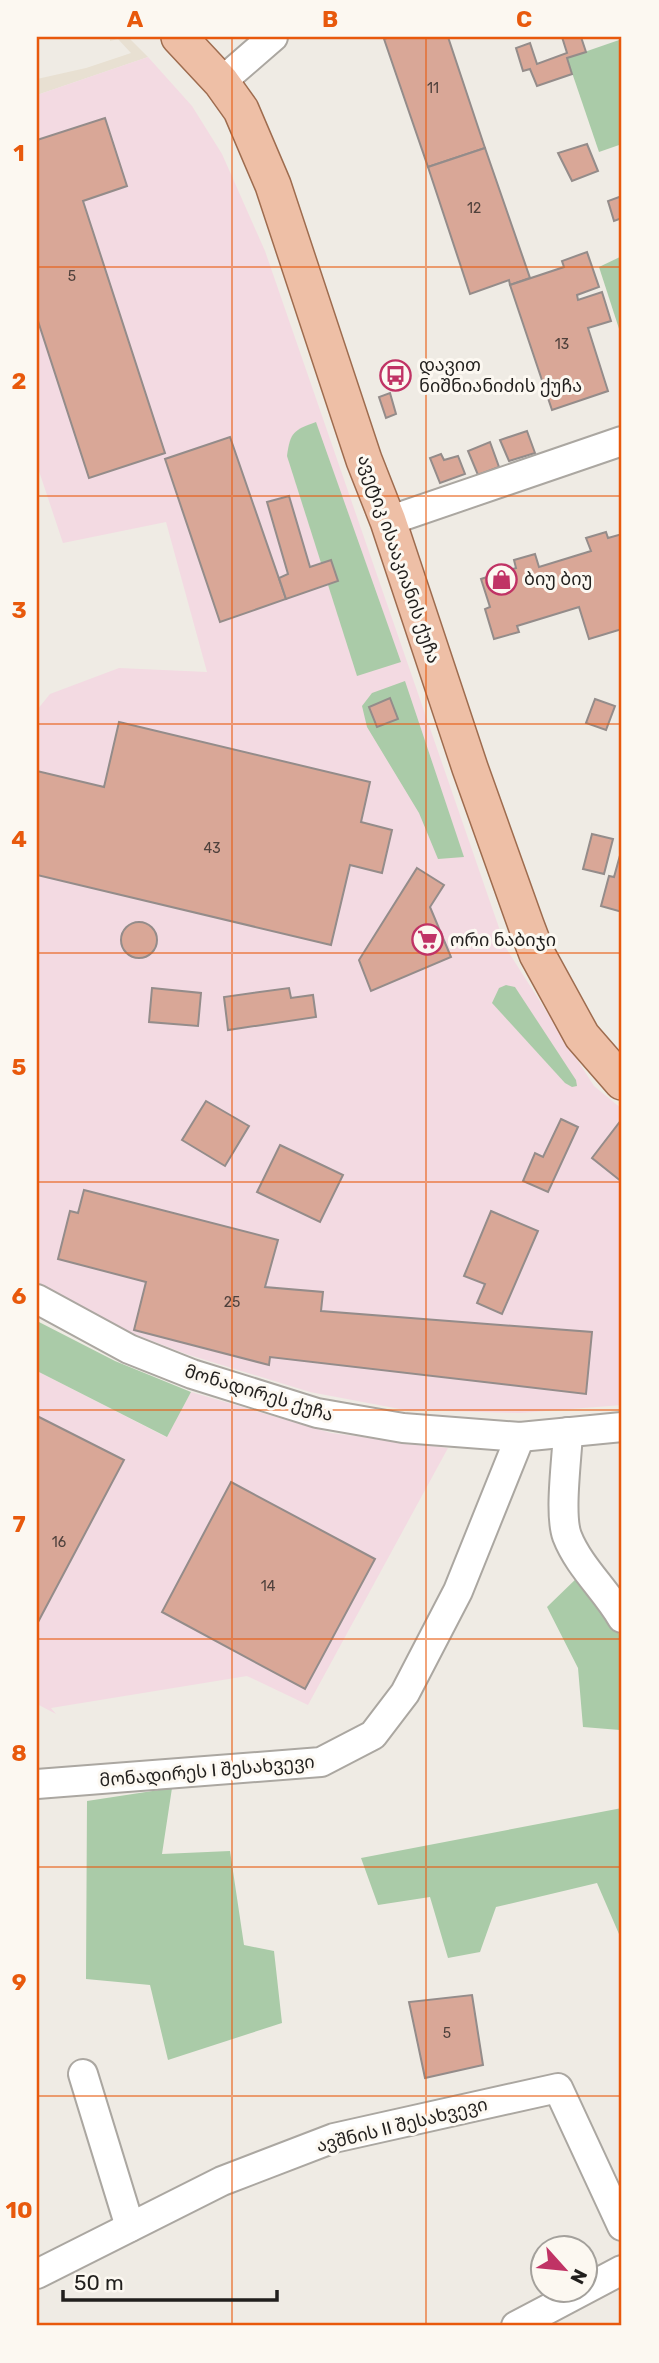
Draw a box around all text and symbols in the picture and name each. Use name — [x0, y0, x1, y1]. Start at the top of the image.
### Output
text: A — [127, 5, 144, 33]
text: B — [322, 5, 338, 33]
text: C — [516, 5, 532, 33]
house number: 11 — [427, 80, 439, 97]
text: 1 — [13, 139, 25, 167]
house number: 12 — [467, 200, 481, 217]
house number: 5 — [68, 268, 76, 285]
house number: 13 — [555, 336, 569, 353]
place label: დავით ნიშნიანიძის ქუჩა — [419, 354, 582, 397]
bus stop icon: დავით ნიშნიანიძის ქუჩა — [379, 358, 413, 392]
text: 2 — [12, 367, 26, 395]
street label: ავეტიკ ისააკიანის ქუჩა — [353, 452, 445, 666]
shop icon: ბიუ ბიუ — [484, 562, 518, 596]
place label: ბიუ ბიუ — [524, 568, 592, 590]
text: 3 — [11, 596, 27, 624]
text: 4 — [11, 825, 27, 853]
house number: 43 — [203, 840, 221, 857]
supermarket icon: ორი ნაბიჯი — [410, 923, 444, 957]
place label: ორი ნაბიჯი — [450, 929, 556, 951]
text: 5 — [12, 1053, 27, 1081]
text: 6 — [12, 1282, 27, 1310]
house number: 25 — [224, 1294, 240, 1311]
street label: მონადირეს ქუჩა — [182, 1360, 336, 1426]
text: 7 — [12, 1510, 26, 1538]
house number: 16 — [52, 1534, 66, 1551]
house number: 14 — [261, 1578, 276, 1595]
text: 8 — [11, 1739, 27, 1767]
street label: მონადირეს I შესახვევი — [99, 1751, 315, 1791]
text: 9 — [12, 1968, 26, 1996]
house number: 5 — [443, 2025, 451, 2042]
street label: ავშნის II შესახვევი — [314, 2093, 490, 2157]
text: 10 — [5, 2196, 33, 2224]
north arrow — [530, 2234, 600, 2304]
scale bar — [63, 2258, 276, 2302]
text: N — [565, 2265, 592, 2288]
text: 50 m — [74, 2270, 124, 2295]

